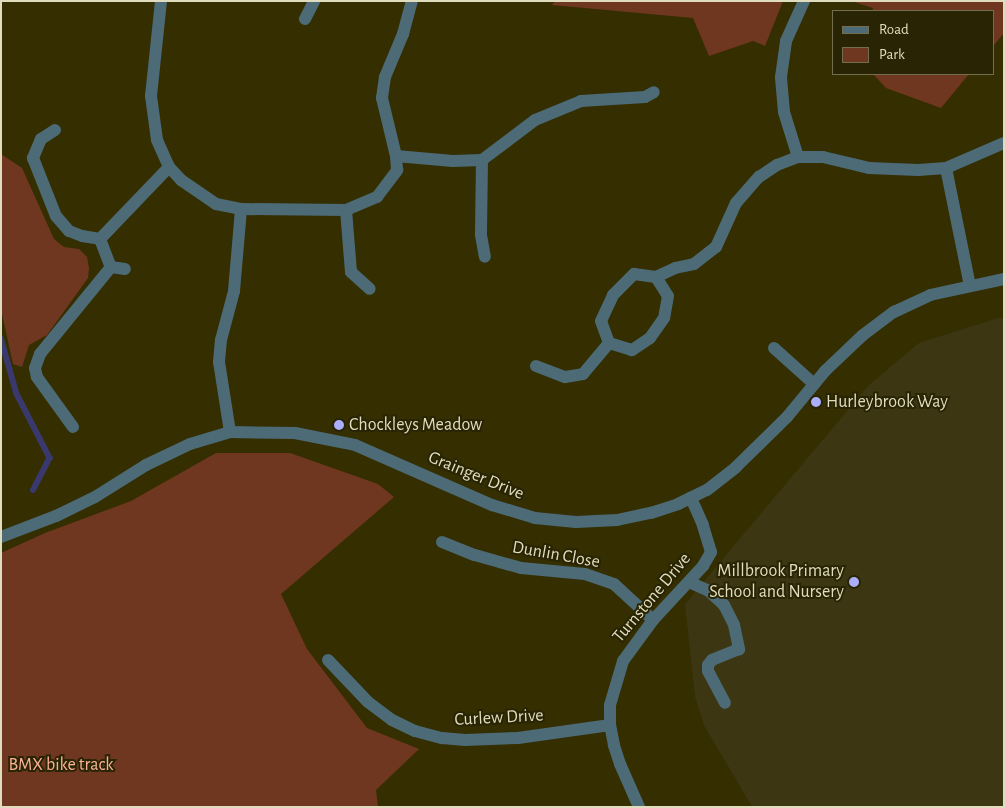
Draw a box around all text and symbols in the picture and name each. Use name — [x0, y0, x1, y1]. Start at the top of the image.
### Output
legend — [832, 10, 995, 75]
text: Road — [879, 22, 909, 37]
text: Park — [879, 47, 905, 62]
place label: Hurleybrook Way — [826, 391, 948, 413]
marker: Hurleybrook Way — [810, 396, 822, 408]
place label: Chockleys Meadow — [349, 414, 482, 436]
marker: Chockleys Meadow — [333, 419, 345, 431]
street label: Grainger Drive — [425, 447, 527, 505]
street label: Dunlin Close — [511, 537, 601, 573]
street label: Turnstone Drive — [608, 549, 696, 647]
place label: Millbrook Primary School and Nursery — [709, 561, 844, 604]
marker: Millbrook Primary School and Nursery — [848, 576, 860, 588]
street label: Curlew Drive — [454, 705, 544, 731]
park label: BMX bike track — [8, 754, 114, 776]

